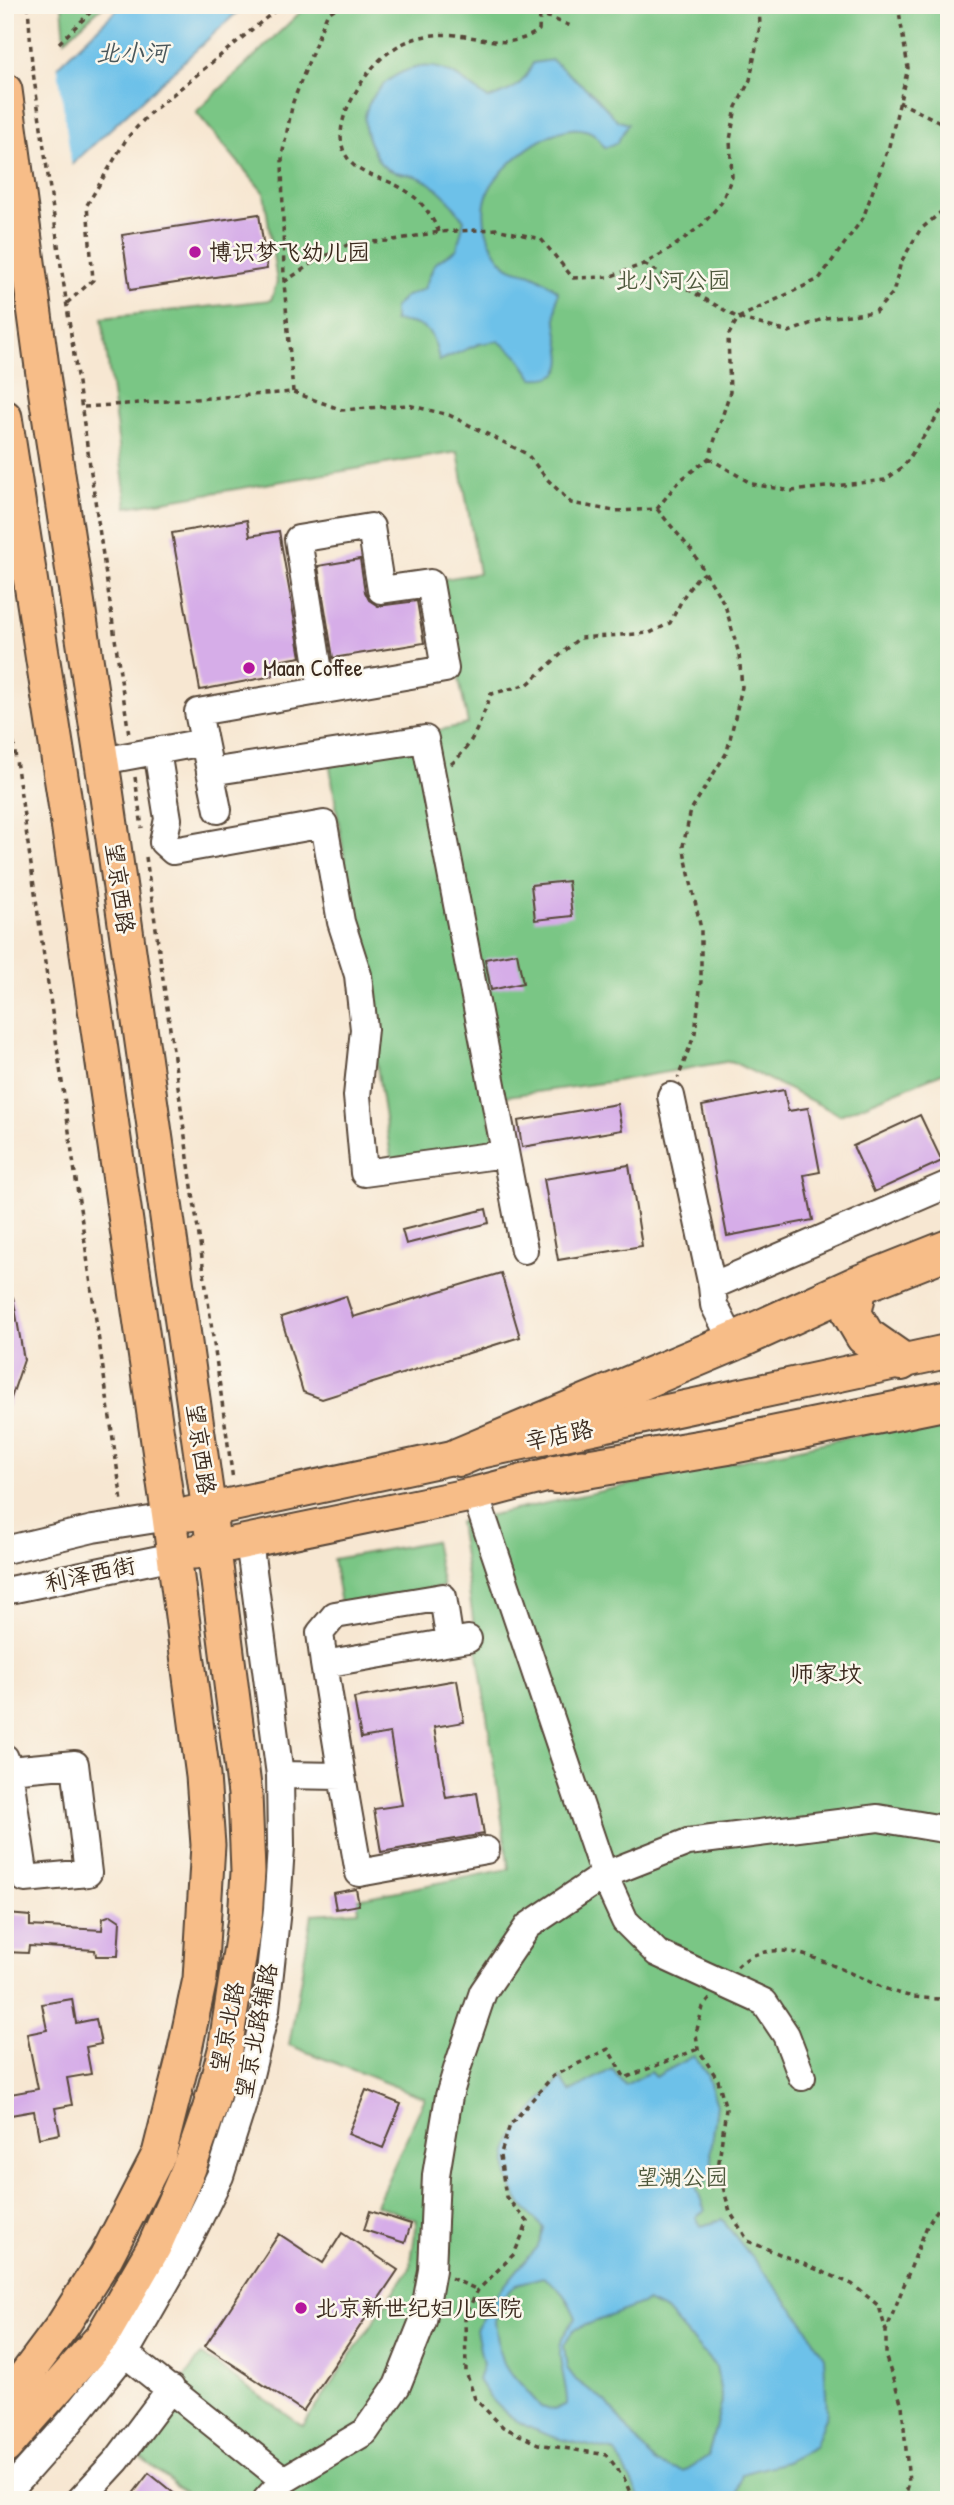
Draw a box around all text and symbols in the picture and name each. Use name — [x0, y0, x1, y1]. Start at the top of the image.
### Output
water label: 北小河 — [96, 36, 172, 68]
place label: 博识梦飞幼儿园 — [209, 236, 370, 267]
marker: 博识梦飞幼儿园 — [187, 244, 203, 260]
park label: 北小河公园 — [616, 264, 731, 295]
place label: Maan Coffee — [263, 652, 363, 683]
marker: Maan Coffee — [241, 660, 257, 676]
street label: 望京西路 — [99, 840, 142, 936]
street label: 望京西路 — [180, 1401, 223, 1497]
street label: 辛店路 — [522, 1412, 596, 1457]
street label: 利泽西街 — [42, 1549, 138, 1598]
district label: 师家坟 — [790, 1657, 862, 1689]
street label: 望京北路辅路 — [227, 1960, 284, 2102]
street label: 望京北路 — [203, 1979, 251, 2075]
park label: 望湖公园 — [636, 2161, 728, 2192]
place label: 北京新世纪妇儿医院 — [315, 2292, 522, 2323]
marker: 北京新世纪妇儿医院 — [293, 2300, 309, 2316]

